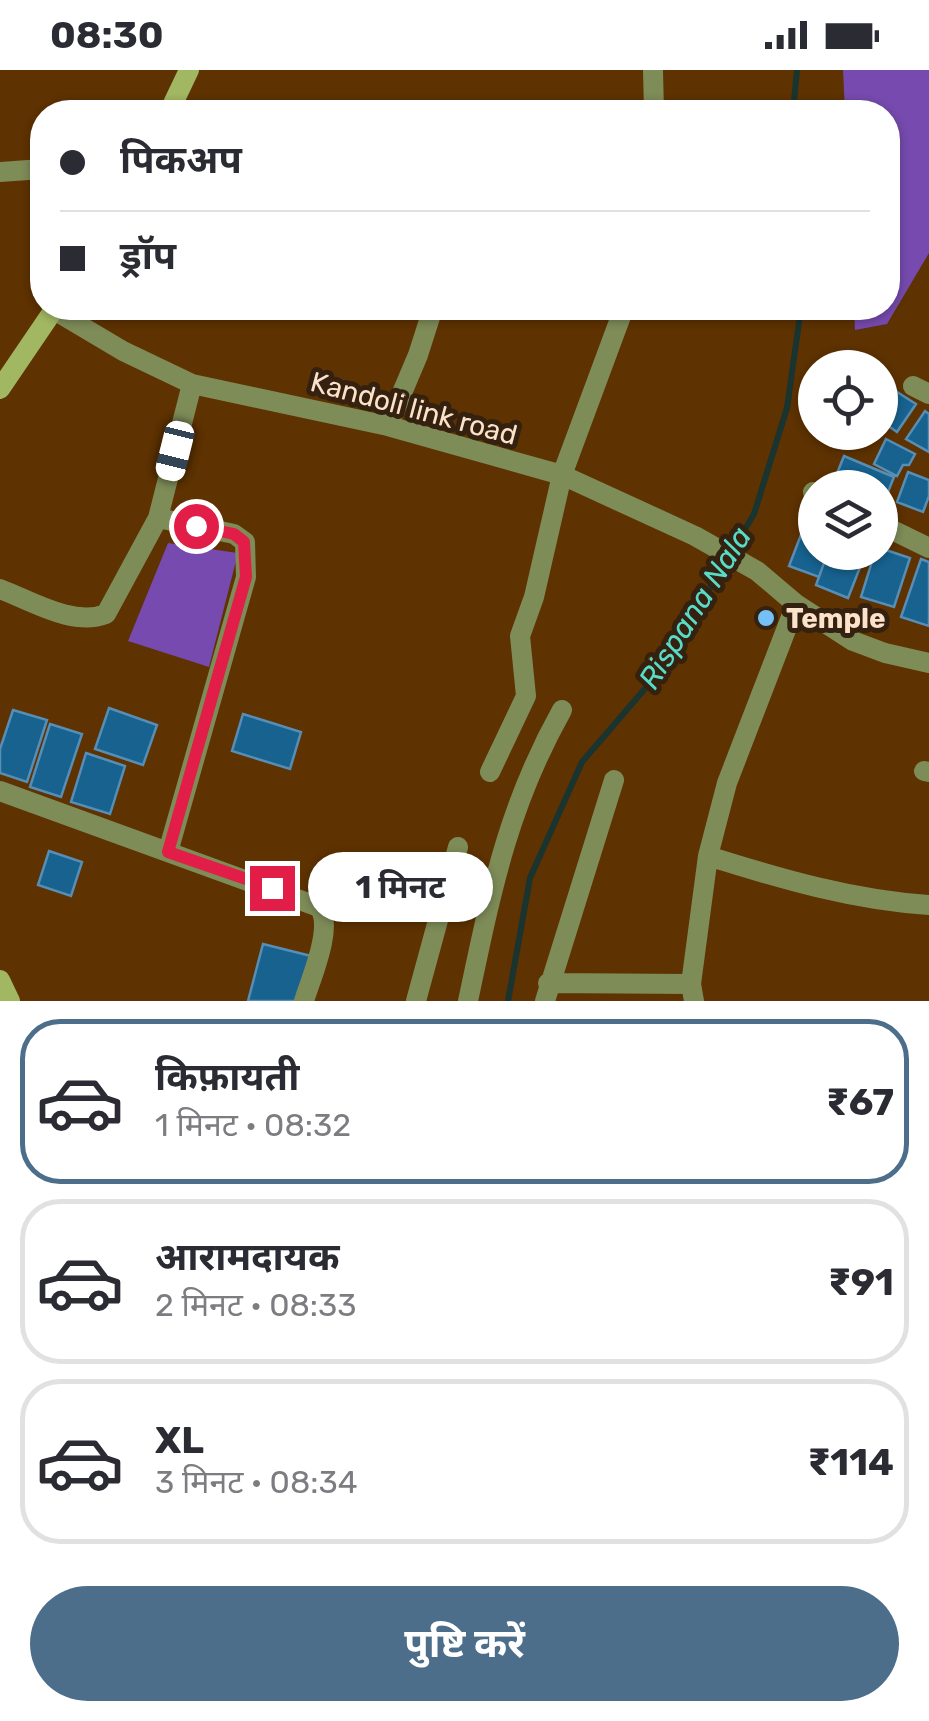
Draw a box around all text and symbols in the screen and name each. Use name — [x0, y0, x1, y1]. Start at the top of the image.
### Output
text: 08:30 — [50, 12, 164, 58]
text: पिकअप — [120, 137, 242, 183]
text: ड्रॉप — [120, 233, 176, 279]
map controls — [798, 350, 898, 570]
button: locate — [798, 350, 898, 450]
street label: Kandoli link road — [307, 365, 521, 452]
car — [153, 418, 197, 484]
button: layers — [798, 470, 898, 570]
route start — [174, 504, 219, 549]
water label: Rispana Nala — [631, 520, 759, 696]
place label: Temple — [786, 602, 886, 635]
marker: Temple — [755, 607, 777, 629]
callout: 1 मिनट — [307, 853, 492, 923]
route end — [250, 866, 295, 911]
text: 1 मिनट — [356, 868, 445, 906]
text: किफ़ायती — [155, 1054, 299, 1100]
icon: car — [35, 1057, 125, 1147]
text: ₹67 — [826, 1079, 894, 1125]
text: 1 मिनट · 08:32 — [155, 1106, 351, 1144]
text: आरामदायक — [155, 1234, 339, 1280]
icon: car — [35, 1237, 125, 1327]
text: ₹91 — [828, 1259, 894, 1305]
text: 2 मिनट · 08:33 — [155, 1286, 357, 1324]
icon: car — [35, 1417, 125, 1507]
text: XL — [155, 1417, 204, 1463]
text: ₹114 — [807, 1439, 894, 1485]
text: 3 मिनट · 08:34 — [155, 1463, 358, 1501]
button: पुष्टि करें — [30, 1586, 899, 1701]

